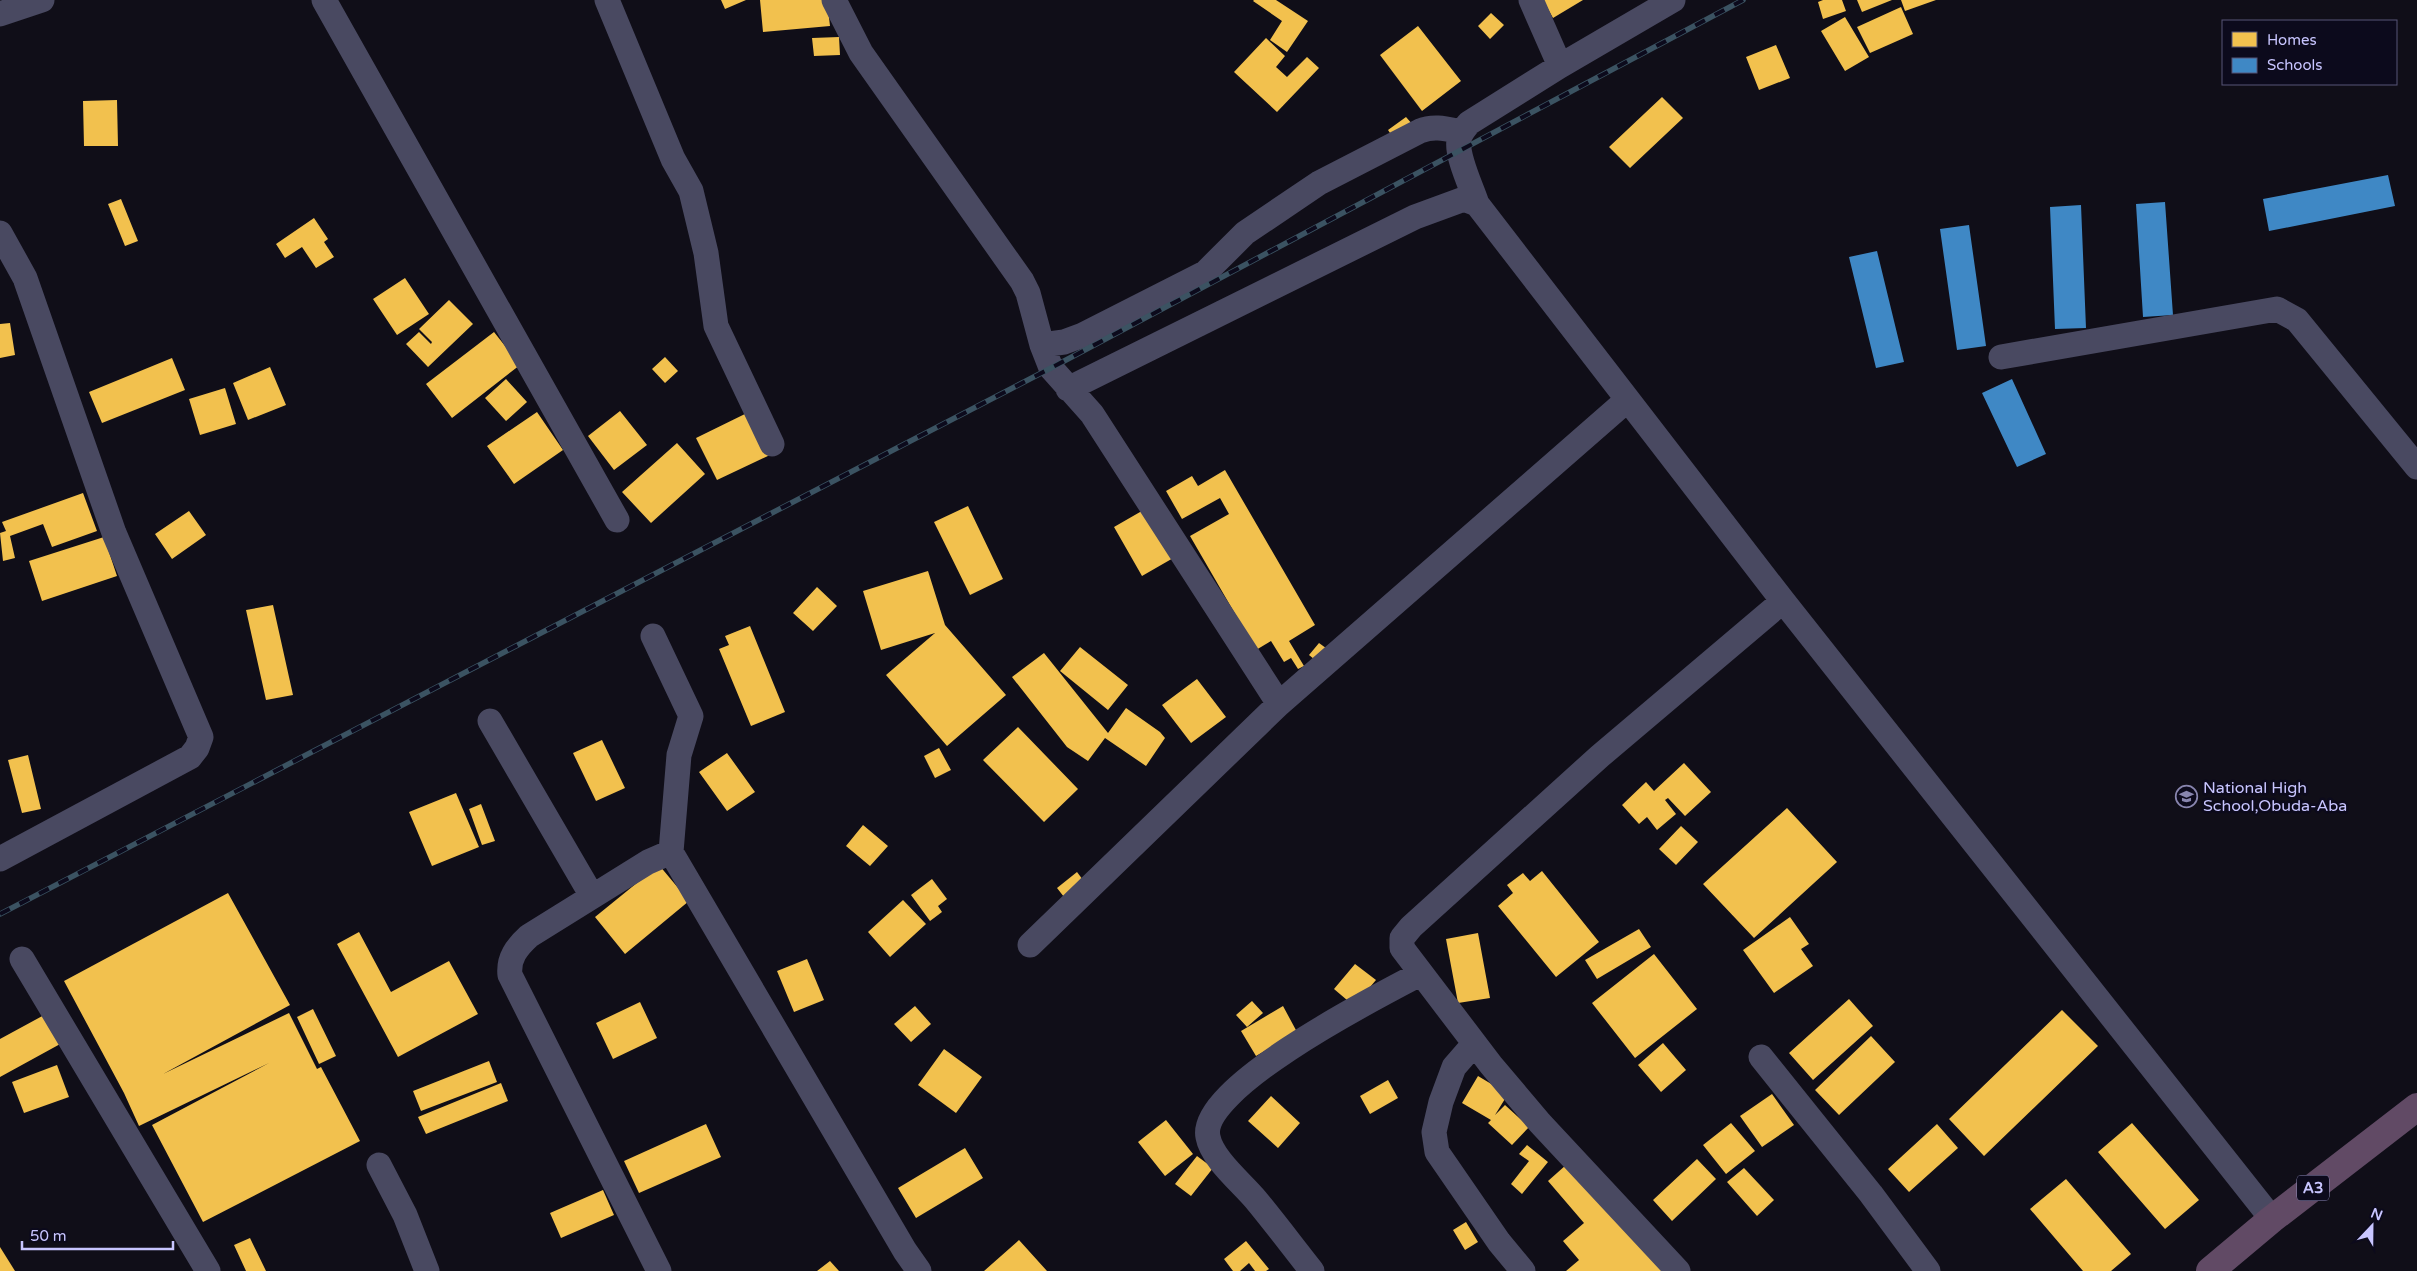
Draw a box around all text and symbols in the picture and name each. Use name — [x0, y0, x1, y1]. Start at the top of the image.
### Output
legend — [2222, 20, 2397, 85]
text: Homes — [2267, 31, 2317, 49]
text: Schools — [2267, 56, 2323, 74]
place label: National High School,Obuda-Aba — [2203, 778, 2347, 816]
school or university icon: National High School,Obuda-Aba — [2175, 784, 2199, 808]
road number: A3 — [2297, 1176, 2329, 1200]
north arrow — [2347, 1201, 2397, 1251]
text: N — [2368, 1204, 2385, 1224]
scale bar — [22, 1218, 174, 1250]
text: 50 m — [30, 1227, 67, 1245]

